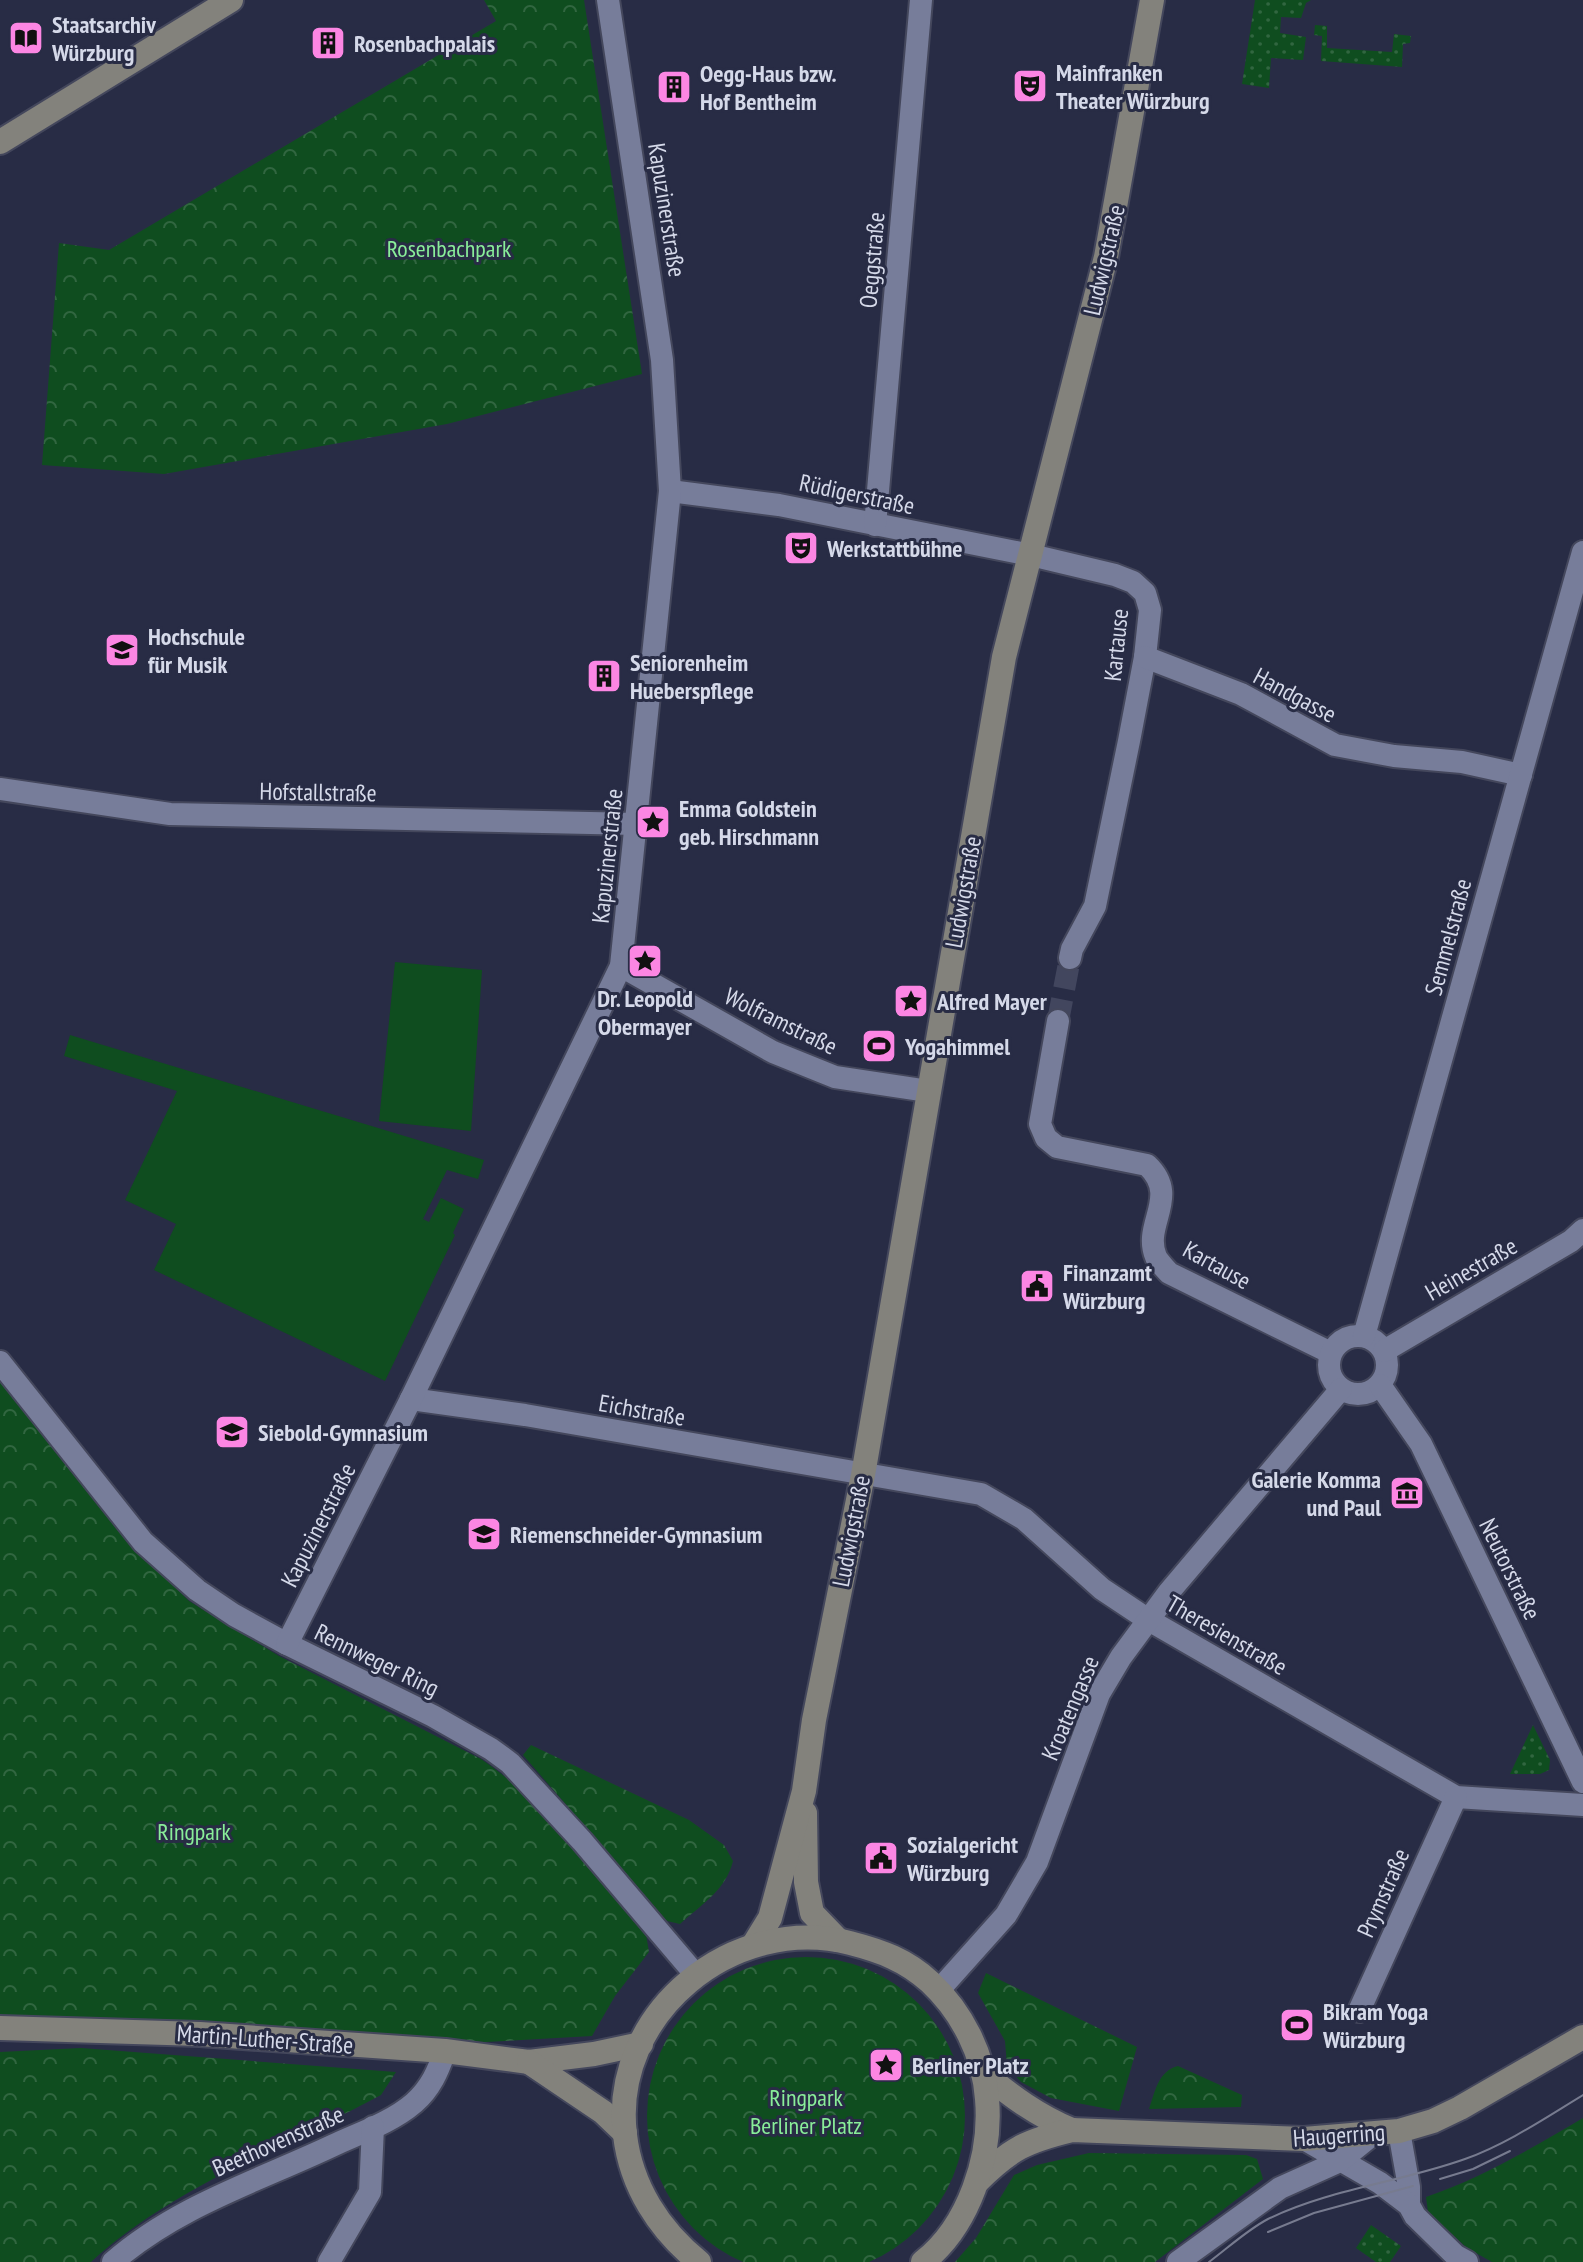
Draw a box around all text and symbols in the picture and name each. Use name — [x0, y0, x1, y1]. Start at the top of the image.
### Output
place label: Staatsarchiv Würzburg — [51, 9, 156, 68]
library icon: Staatsarchiv Würzburg — [7, 19, 45, 57]
building icon: Rosenbachpalais — [309, 24, 347, 62]
place label: Rosenbachpalais — [354, 28, 495, 59]
place label: Mainfranken Theater Würzburg — [1056, 57, 1210, 116]
place label: Oegg-Haus bzw. Hof Bentheim — [700, 58, 837, 117]
theatre icon: Mainfranken Theater Würzburg — [1011, 67, 1049, 105]
building icon: Oegg-Haus bzw. Hof Bentheim — [655, 68, 693, 106]
street label: Kapuzinerstraße — [641, 141, 693, 279]
street label: Ludwigstraße — [1076, 202, 1132, 318]
street label: Oeggstraße — [852, 211, 892, 309]
park label: Rosenbachpark — [387, 233, 512, 264]
street label: Rüdigerstraße — [797, 467, 917, 521]
theatre icon: Werkstattbühne — [782, 529, 820, 567]
place label: Werkstattbühne — [826, 533, 963, 564]
street label: Kartause — [1097, 607, 1135, 683]
place label: Hochschule für Musik — [148, 621, 245, 680]
school or university icon: Hochschule für Musik — [103, 631, 141, 669]
place label: Seniorenheim Hueberspflege — [630, 647, 754, 706]
building icon: Seniorenheim Hueberspflege — [585, 657, 623, 695]
street label: Handgasse — [1248, 660, 1342, 730]
street label: Hofstallstraße — [259, 775, 377, 809]
street label: Kapuzinerstraße — [585, 787, 629, 925]
place label: Emma Goldstein geb. Hirschmann — [679, 793, 819, 852]
place icon: Emma Goldstein geb. Hirschmann — [634, 803, 672, 841]
street label: Ludwigstraße — [938, 834, 988, 950]
street label: Semmelstraße — [1418, 875, 1478, 999]
place icon: Dr. Leopold Obermayer — [626, 942, 664, 980]
street label: Wolframstraße — [720, 980, 842, 1062]
place icon: Alfred Mayer — [892, 982, 930, 1020]
place label: Dr. Leopold Obermayer — [597, 983, 693, 1042]
place label: Alfred Mayer — [936, 986, 1048, 1017]
sports icon: Yogahimmel — [860, 1027, 898, 1065]
place label: Yogahimmel — [904, 1031, 1010, 1062]
street label: Heinestraße — [1420, 1230, 1522, 1308]
street label: Kartause — [1178, 1234, 1256, 1296]
place label: Finanzamt Würzburg — [1062, 1257, 1152, 1316]
public building icon: Finanzamt Würzburg — [1018, 1267, 1056, 1305]
street label: Eichstraße — [596, 1387, 688, 1433]
school or university icon: Siebold-Gymnasium — [213, 1413, 251, 1451]
place label: Siebold-Gymnasium — [258, 1417, 428, 1448]
street label: Kapuzinerstraße — [274, 1458, 362, 1592]
place label: Galerie Komma und Paul — [1251, 1464, 1381, 1523]
street label: Ludwigstraße — [825, 1473, 877, 1589]
museum icon: Galerie Komma und Paul — [1388, 1474, 1426, 1512]
street label: Neutorstraße — [1472, 1513, 1548, 1625]
school or university icon: Riemenschneider-Gymnasium — [465, 1515, 503, 1553]
place label: Riemenschneider-Gymnasium — [510, 1519, 763, 1550]
street label: Theresienstraße — [1161, 1588, 1293, 1682]
street label: Rennweger Ring — [310, 1617, 444, 1703]
street label: Kroatengasse — [1034, 1651, 1106, 1765]
park label: Ringpark — [157, 1816, 231, 1847]
place label: Sozialgericht Würzburg — [906, 1829, 1018, 1888]
public building icon: Sozialgericht Würzburg — [862, 1839, 900, 1877]
street label: Prymstraße — [1350, 1844, 1416, 1942]
place label: Bikram Yoga Würzburg — [1322, 1996, 1428, 2055]
sports icon: Bikram Yoga Würzburg — [1278, 2006, 1316, 2044]
street label: Martin-Luther-Straße — [176, 2017, 354, 2061]
place icon: Berliner Platz — [867, 2046, 905, 2084]
place label: Berliner Platz — [912, 2050, 1029, 2081]
park label: Ringpark Berliner Platz — [750, 2082, 862, 2141]
street label: Beethovenstraße — [208, 2098, 348, 2184]
street label: Haugerring — [1292, 2116, 1386, 2154]

